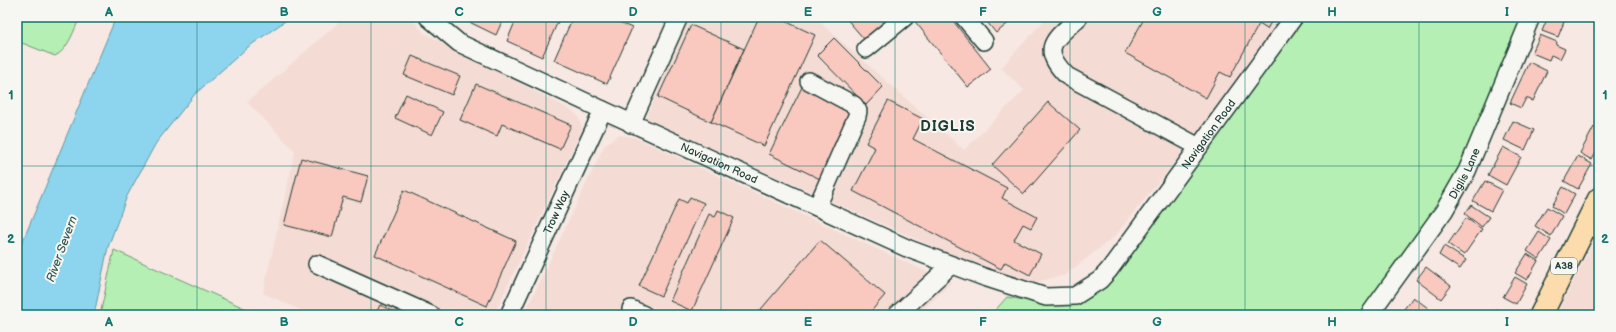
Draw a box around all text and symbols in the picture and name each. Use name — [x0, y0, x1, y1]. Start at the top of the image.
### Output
text: A — [104, 4, 113, 20]
text: B — [279, 4, 289, 20]
text: C — [454, 4, 464, 20]
text: D — [628, 4, 638, 20]
text: E — [804, 4, 813, 20]
text: F — [979, 4, 987, 20]
text: G — [1152, 4, 1162, 20]
text: H — [1327, 4, 1337, 20]
text: I — [1505, 4, 1509, 20]
text: 1 — [8, 87, 14, 103]
text: 1 — [1602, 87, 1608, 103]
street label: Navigation Road — [1179, 97, 1238, 172]
district label: DIGLIS — [920, 117, 976, 136]
street label: Navigation Road — [679, 140, 760, 186]
street label: Diglis Lane — [1446, 146, 1483, 201]
street label: Trow Way — [540, 188, 572, 236]
water label: River Severn — [43, 214, 81, 284]
text: 2 — [7, 231, 15, 247]
text: 2 — [1601, 231, 1609, 247]
road number: A38 — [1551, 258, 1577, 274]
text: A — [104, 314, 113, 330]
text: B — [279, 314, 289, 330]
text: C — [454, 314, 464, 330]
text: D — [628, 314, 638, 330]
text: E — [804, 314, 813, 330]
text: F — [979, 314, 987, 330]
text: G — [1152, 314, 1162, 330]
text: H — [1327, 314, 1337, 330]
text: I — [1505, 314, 1509, 330]

